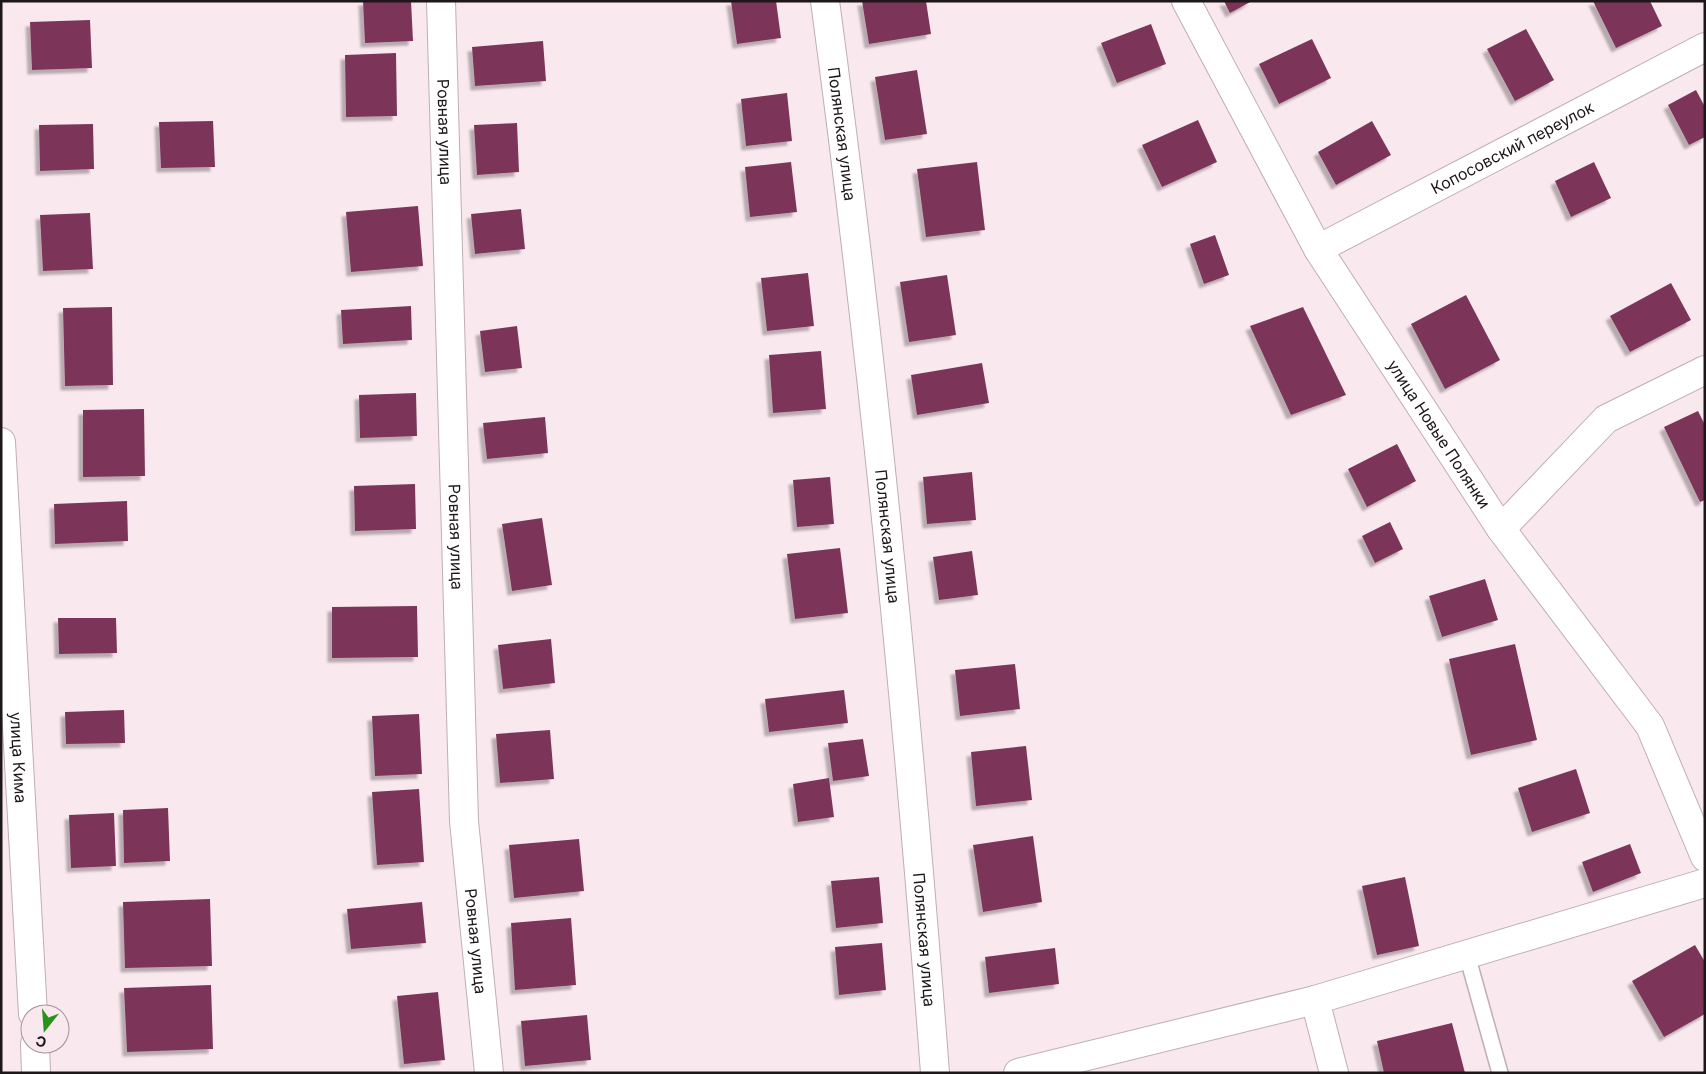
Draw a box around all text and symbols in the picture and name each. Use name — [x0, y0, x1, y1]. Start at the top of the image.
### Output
street label: Полянская улица — [824, 66, 860, 202]
street label: Ровная улица — [433, 79, 456, 185]
street label: Копосовский переулок — [1427, 97, 1597, 198]
street label: улица Новые Полянки — [1383, 356, 1495, 512]
street label: Полянская улица — [871, 468, 905, 604]
street label: Ровная улица — [445, 483, 468, 590]
street label: улица Кима — [6, 711, 31, 804]
street label: Полянская улица — [909, 872, 940, 1008]
street label: Ровная улица — [461, 887, 491, 995]
north arrow — [20, 1004, 70, 1054]
text: С — [34, 1032, 48, 1052]

